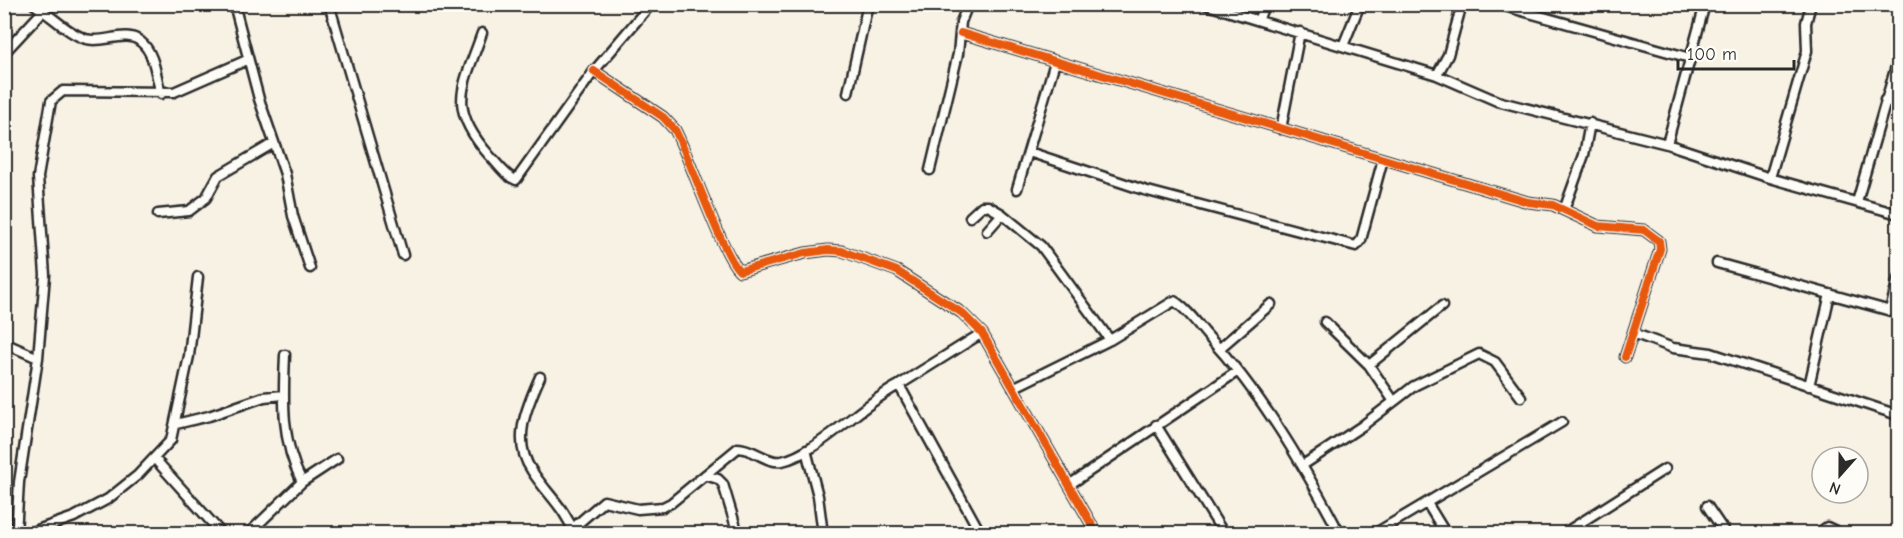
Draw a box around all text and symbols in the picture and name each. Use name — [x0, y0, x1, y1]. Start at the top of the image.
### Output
scale bar — [1678, 33, 1794, 71]
text: 100 m — [1687, 44, 1737, 65]
north arrow — [1810, 445, 1870, 505]
text: N — [1827, 478, 1843, 498]

